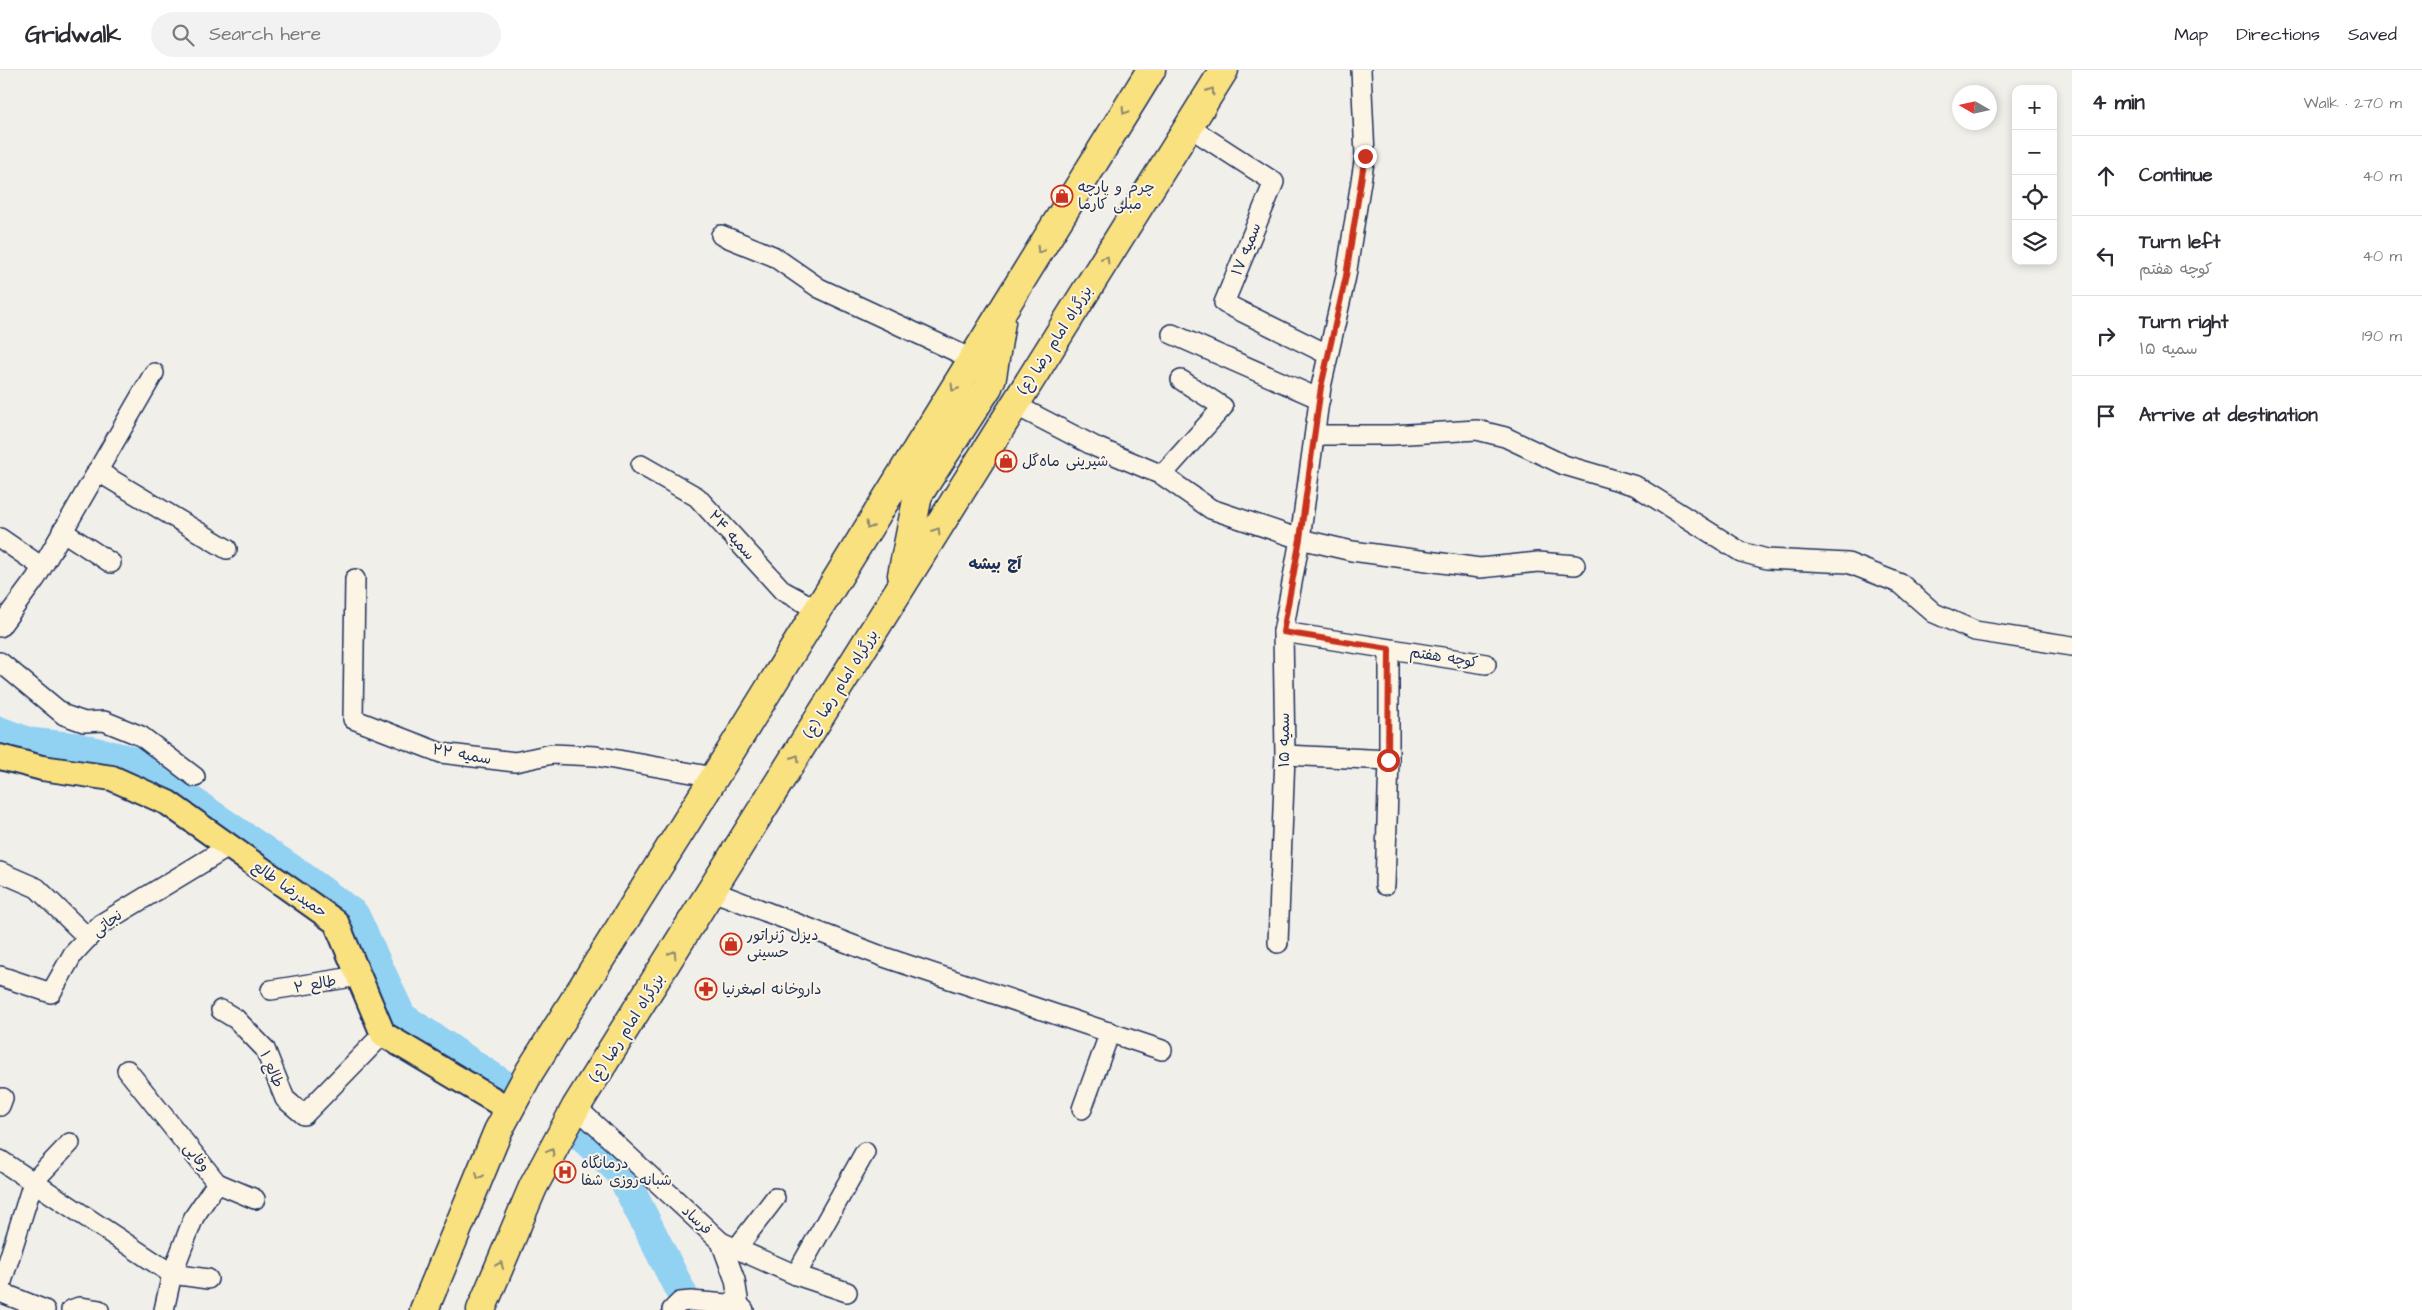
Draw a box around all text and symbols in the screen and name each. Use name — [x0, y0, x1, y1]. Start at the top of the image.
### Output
search box — [151, 12, 501, 57]
text: Gridwalk — [25, 18, 121, 52]
icon: search — [169, 21, 197, 49]
text: Search here — [209, 21, 321, 48]
text: Map — [2174, 22, 2208, 47]
text: Directions — [2236, 22, 2320, 47]
text: Saved — [2348, 22, 2397, 47]
north arrow — [1952, 85, 1997, 130]
map controls — [2012, 85, 2057, 265]
button: + — [2012, 85, 2057, 130]
one-way arrow — [1204, 88, 1214, 97]
text: 4 min — [2092, 88, 2145, 117]
text: Walk · 270 m — [2303, 92, 2402, 114]
one-way arrow — [1121, 106, 1131, 115]
button: − — [2012, 130, 2057, 175]
route end — [1354, 145, 1377, 168]
icon: ahead — [2092, 162, 2120, 190]
text: Continue — [2139, 162, 2213, 189]
text: 40 m — [2362, 165, 2402, 187]
button: locate — [2012, 175, 2057, 220]
place label: چرم و پارچه مبلی کارما — [1078, 177, 1155, 215]
shop icon: چرم و پارچه مبلی کارما — [1050, 184, 1074, 208]
street label: سمیه ۱۷ — [1226, 220, 1267, 279]
button: layers — [2012, 220, 2057, 265]
text: Turn left — [2139, 229, 2220, 256]
icon: left — [2092, 242, 2120, 270]
one-way arrow — [1036, 244, 1046, 253]
text: 40 m — [2362, 245, 2402, 267]
one-way arrow — [1100, 255, 1110, 264]
text: کوچه هفتم — [2139, 258, 2212, 280]
street label: بزرگراه امام رضا (ع) — [1013, 282, 1098, 399]
text: Turn right — [2139, 309, 2228, 336]
icon: right — [2092, 322, 2120, 350]
text: 190 m — [2362, 325, 2402, 347]
text: سمیه ۱۵ — [2139, 338, 2198, 360]
one-way arrow — [951, 383, 961, 392]
icon: arrive — [2092, 402, 2120, 430]
text: Arrive at destination — [2139, 402, 2318, 429]
shop icon: شیرینی ماه‌گل — [994, 449, 1018, 473]
place label: شیرینی ماه‌گل — [1022, 451, 1108, 472]
street label: سمیه ۲۴ — [704, 506, 760, 565]
one-way arrow — [866, 521, 876, 530]
one-way arrow — [931, 527, 940, 536]
district label: آج بیشه — [969, 553, 1022, 575]
street label: بزرگراه امام رضا (ع) — [799, 626, 884, 743]
street label: کوچه هفتم — [1408, 642, 1479, 674]
street label: سمیه ۱۵ — [1274, 713, 1295, 767]
street label: سمیه ۲۲ — [431, 739, 493, 770]
route start — [1377, 749, 1400, 772]
one-way arrow — [789, 754, 799, 763]
street label: حمیدرضا طالع — [248, 856, 331, 923]
street label: نجاتی — [88, 905, 127, 942]
place label: دیزل ژنراتور حسینی — [746, 925, 819, 963]
shop icon: دیزل ژنراتور حسینی — [719, 932, 743, 956]
one-way arrow — [666, 951, 676, 960]
street label: طالع ۲ — [292, 970, 338, 999]
street label: بزرگراه امام رضا (ع) — [585, 970, 670, 1087]
pharmacy icon: داروخانه اصغرنیا — [694, 977, 718, 1001]
place label: داروخانه اصغرنیا — [722, 979, 822, 1000]
street label: طالع ۱ — [254, 1048, 289, 1091]
street label: وفایی — [178, 1138, 215, 1176]
one-way arrow — [545, 1148, 555, 1157]
place label: درمانگاه شبانه‌روزی شفا — [581, 1153, 672, 1191]
hospital icon: درمانگاه شبانه‌روزی شفا — [553, 1160, 577, 1184]
one-way arrow — [475, 1171, 486, 1180]
street label: فرساد — [677, 1201, 716, 1240]
one-way arrow — [493, 1261, 504, 1270]

